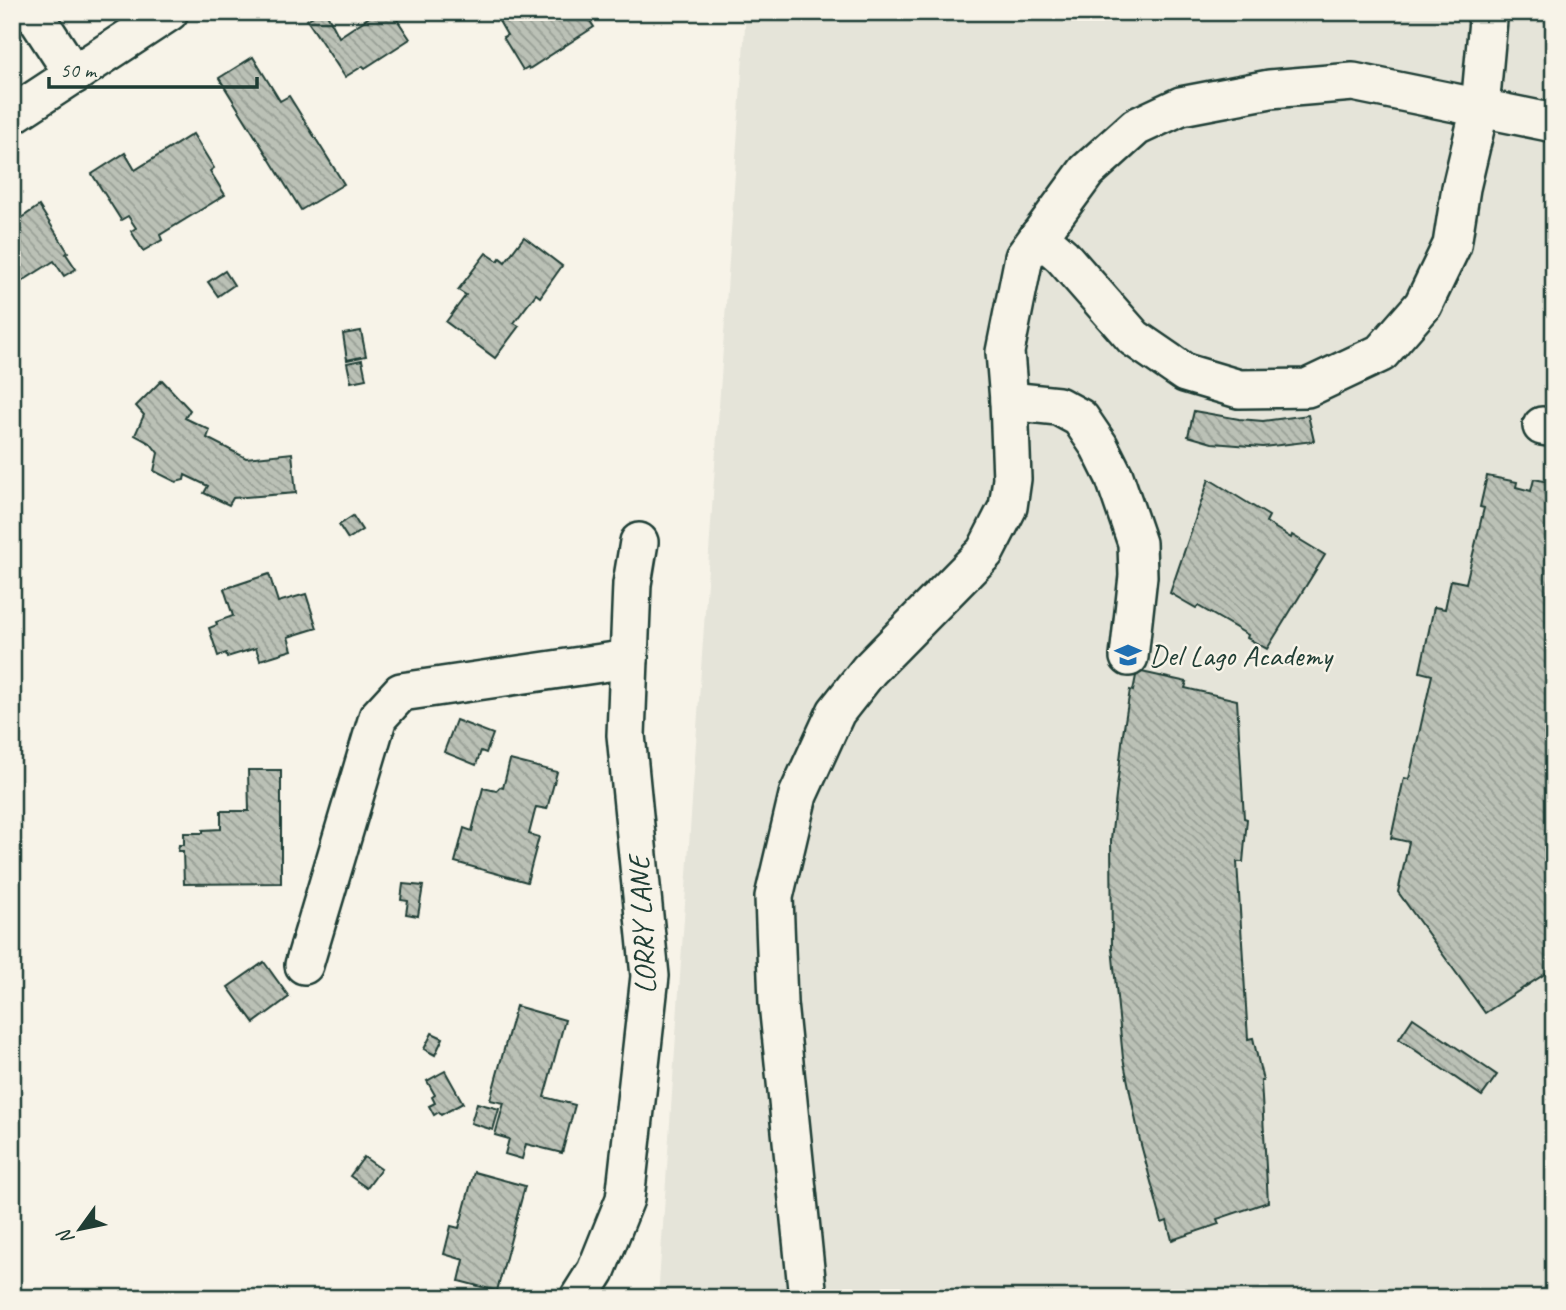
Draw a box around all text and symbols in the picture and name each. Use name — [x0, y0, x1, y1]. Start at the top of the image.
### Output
scale bar — [49, 46, 257, 90]
text: 50 m — [60, 57, 98, 83]
place label: Del Lago Academy — [1149, 636, 1335, 674]
school or university icon: Del Lago Academy — [1113, 640, 1143, 670]
street label: LORRY LANE — [619, 852, 665, 995]
north arrow — [46, 1194, 116, 1264]
text: N — [52, 1224, 80, 1249]

